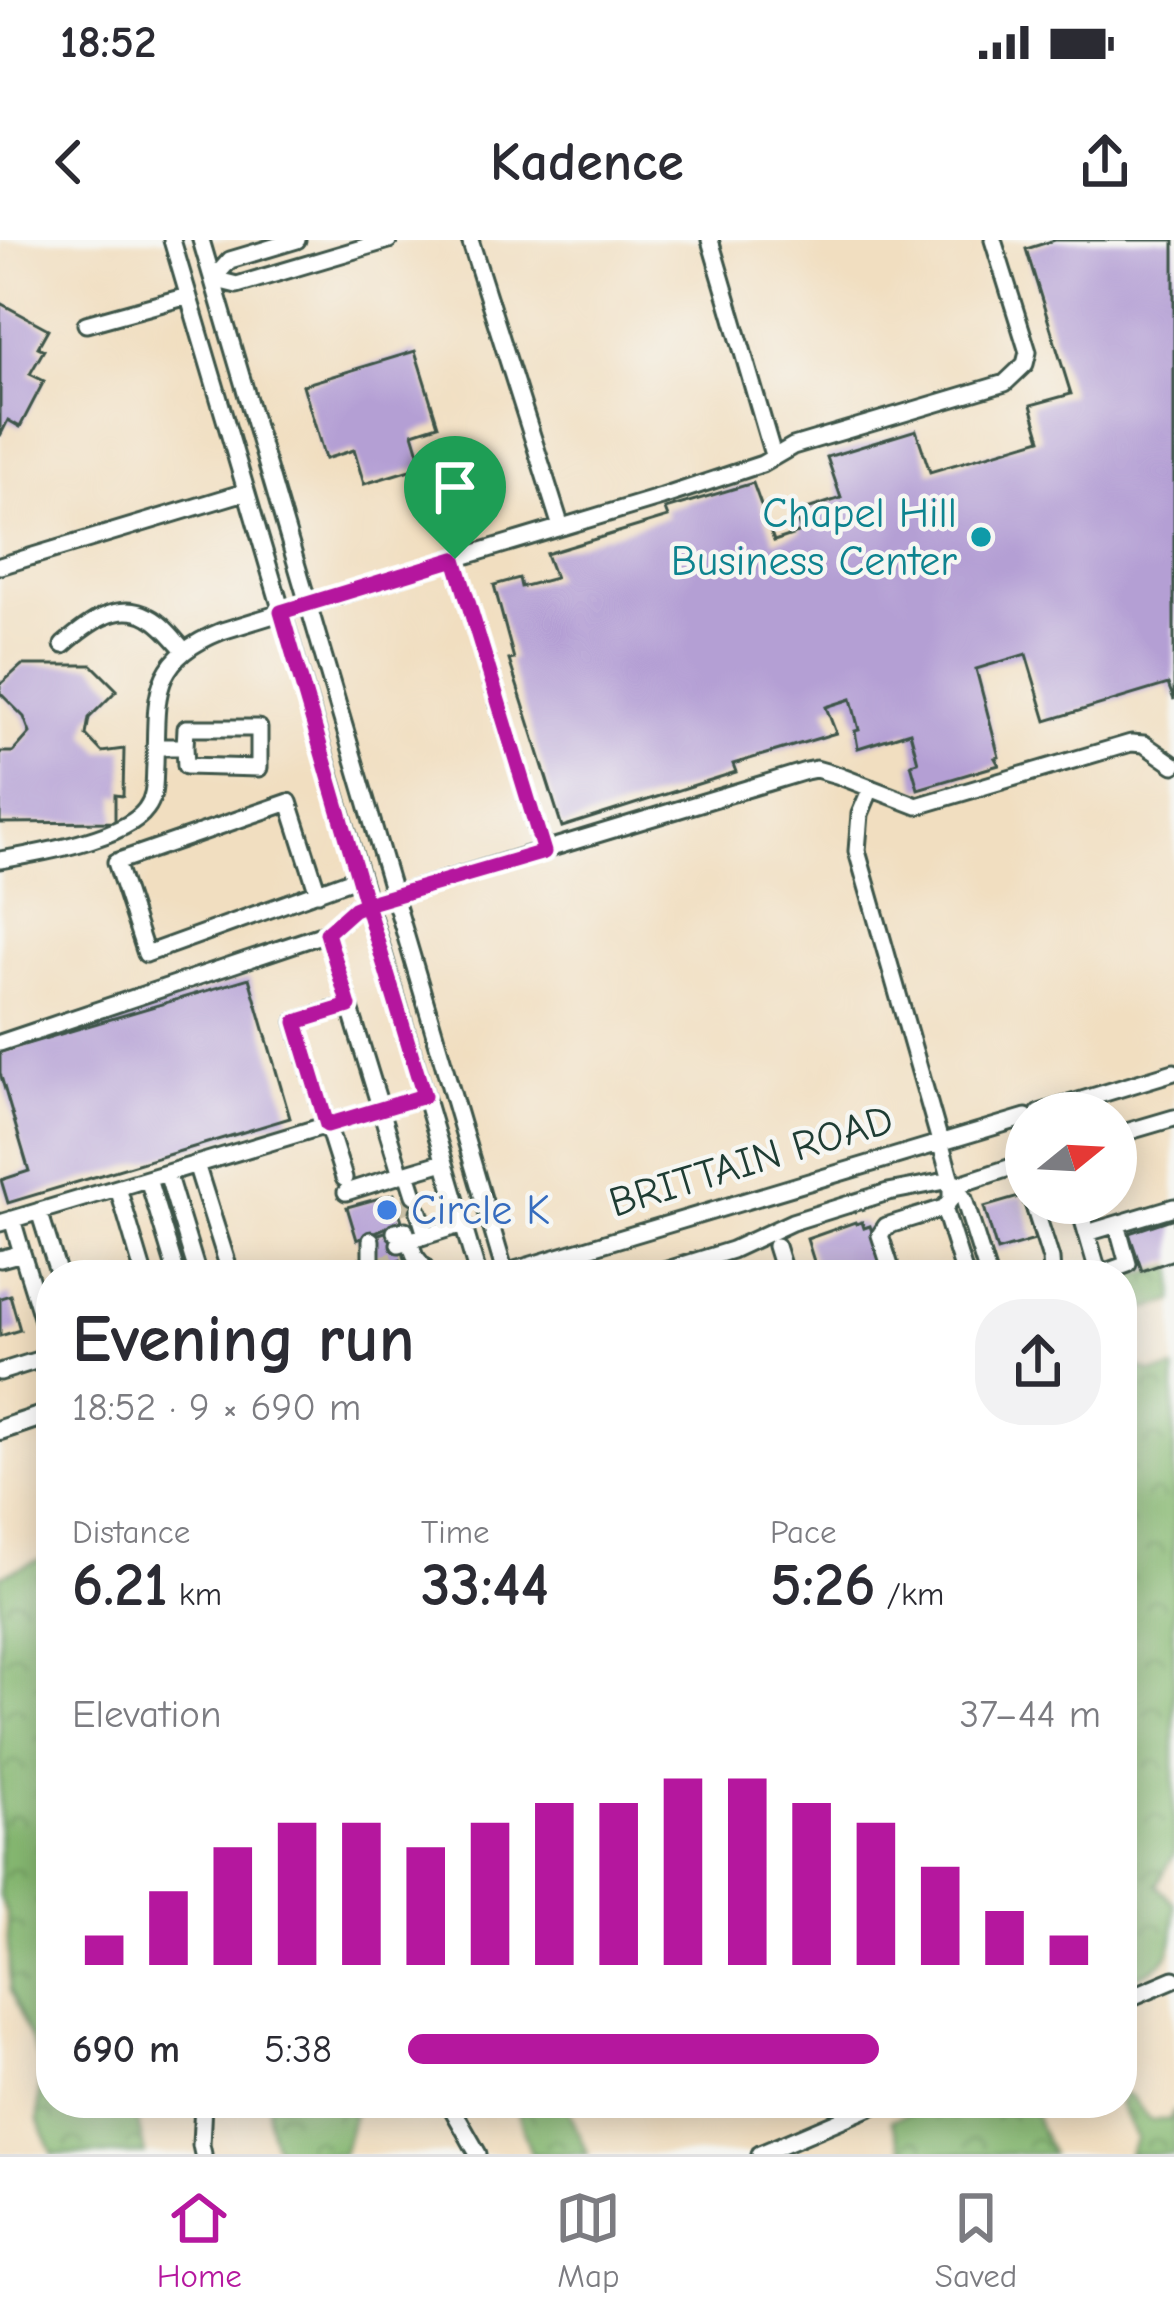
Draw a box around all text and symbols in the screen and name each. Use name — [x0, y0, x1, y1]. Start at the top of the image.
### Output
text: 18:52 — [60, 16, 156, 68]
icon: back — [36, 129, 102, 195]
icon: share — [1072, 129, 1138, 195]
text: Kadence — [490, 131, 684, 194]
pin — [404, 436, 506, 559]
icon: arrive — [422, 454, 488, 520]
place label: Chapel Hill Business Center — [671, 489, 957, 586]
marker: Chapel Hill Business Center — [968, 524, 994, 550]
north arrow — [1005, 1092, 1137, 1224]
map controls — [1005, 1092, 1137, 1224]
street label: BRITTAIN ROAD — [603, 1095, 899, 1227]
place label: Circle K — [411, 1186, 550, 1235]
marker: Circle K — [374, 1197, 400, 1223]
button: share — [975, 1299, 1101, 1425]
text: Evening run — [72, 1302, 414, 1378]
text: 18:52 · 9 × 690 m — [72, 1385, 361, 1430]
text: Distance — [72, 1513, 190, 1551]
text: Time — [421, 1513, 490, 1551]
text: Pace — [770, 1513, 837, 1551]
text: 6.21 — [72, 1551, 168, 1620]
text: 33:44 — [421, 1551, 549, 1620]
text: 5:26 — [770, 1551, 876, 1620]
text: km — [168, 1575, 222, 1613]
text: /km — [876, 1575, 944, 1613]
text: Elevation — [72, 1692, 221, 1737]
text: 37–44 m — [960, 1692, 1101, 1737]
text: 690 m — [72, 2027, 180, 2072]
text: 5:38 — [264, 2027, 332, 2072]
tab: Home — [157, 2185, 242, 2295]
tab: Map — [555, 2185, 621, 2295]
tab: Saved — [935, 2185, 1017, 2295]

